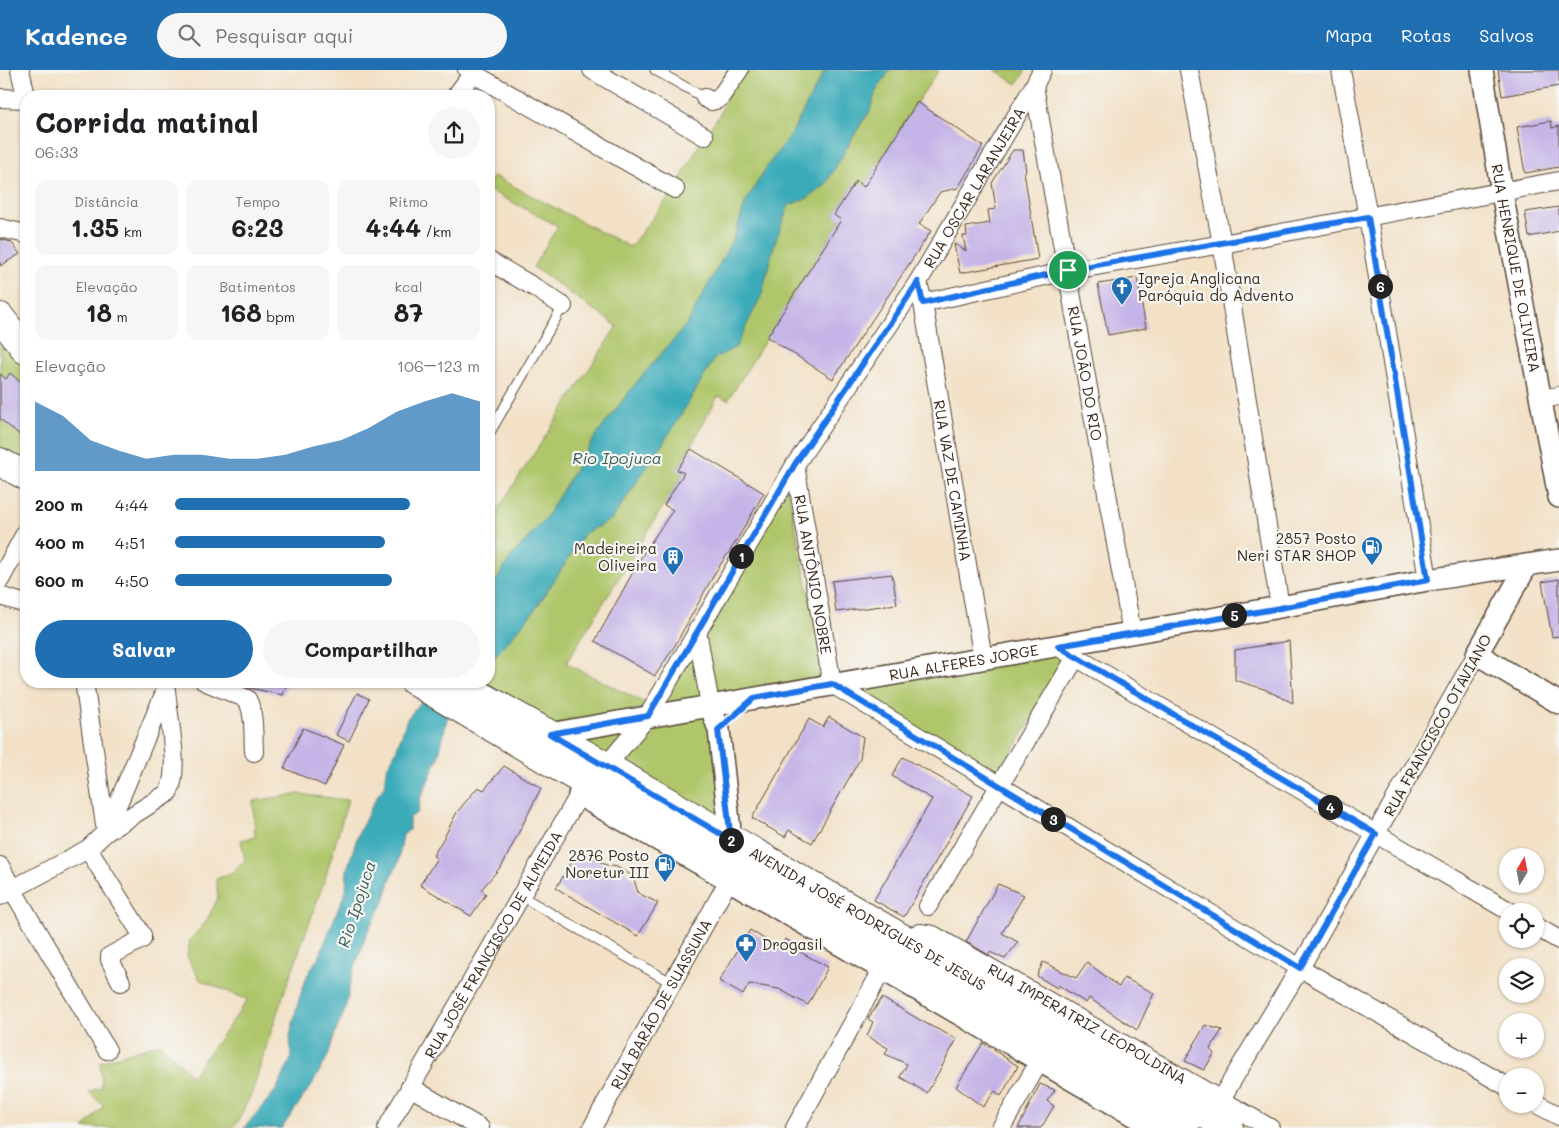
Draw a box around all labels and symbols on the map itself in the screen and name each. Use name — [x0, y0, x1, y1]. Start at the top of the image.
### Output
street label: RUA OSCAR LARANJEIRA — [919, 103, 1029, 272]
street label: RUA HENRIQUE DE OLIVEIRA — [1487, 162, 1545, 374]
pin — [1047, 249, 1089, 291]
place label: Igreja Anglicana Paróquia do Advento — [1138, 268, 1294, 305]
pin: 6 — [1368, 274, 1392, 298]
church icon: Igreja Anglicana Paróquia do Advento — [1110, 275, 1134, 306]
street label: RUA JOÃO DO RIO — [1064, 305, 1107, 442]
street label: RUA VAZ DE CAMINHA — [929, 398, 976, 563]
water label: Rio Ipojuca — [572, 447, 662, 468]
street label: RUA ANTÔNIO NOBRE — [790, 493, 837, 656]
place label: 2857 Posto Neri STAR SHOP — [1237, 528, 1356, 565]
fuel station icon: 2857 Posto Neri STAR SHOP — [1360, 535, 1384, 566]
place label: Madeireira Oliveira — [574, 538, 657, 575]
pin: 1 — [728, 544, 754, 568]
building icon: Madeireira Oliveira — [661, 545, 685, 576]
pin: 5 — [1222, 602, 1246, 628]
street label: RUA FRANCISCO OTAVIANO — [1378, 630, 1496, 820]
street label: RUA ALFERES JORGE — [888, 639, 1040, 685]
pin: 4 — [1318, 794, 1342, 820]
pin: 3 — [1040, 806, 1066, 832]
street label: RUA JOSÉ FRANCISCO DE ALMEIDA — [419, 827, 566, 1062]
pin: 2 — [718, 828, 744, 852]
street label: AVENIDA JOSÉ RODRIGUES DE JESUS — [746, 842, 990, 995]
place label: 2876 Posto Noretur III — [565, 845, 649, 882]
north arrow — [1499, 848, 1544, 892]
fuel station icon: 2876 Posto Noretur III — [653, 852, 677, 883]
water label: Rio Ipojuca — [332, 858, 380, 950]
street label: RUA BARÃO DE SUASSUNA — [606, 915, 716, 1092]
pharmacy icon: Drogasil — [734, 932, 758, 963]
place label: Drogasil — [762, 934, 822, 954]
street label: RUA IMPERATRIZ LEOPOLDINA — [984, 958, 1191, 1088]

